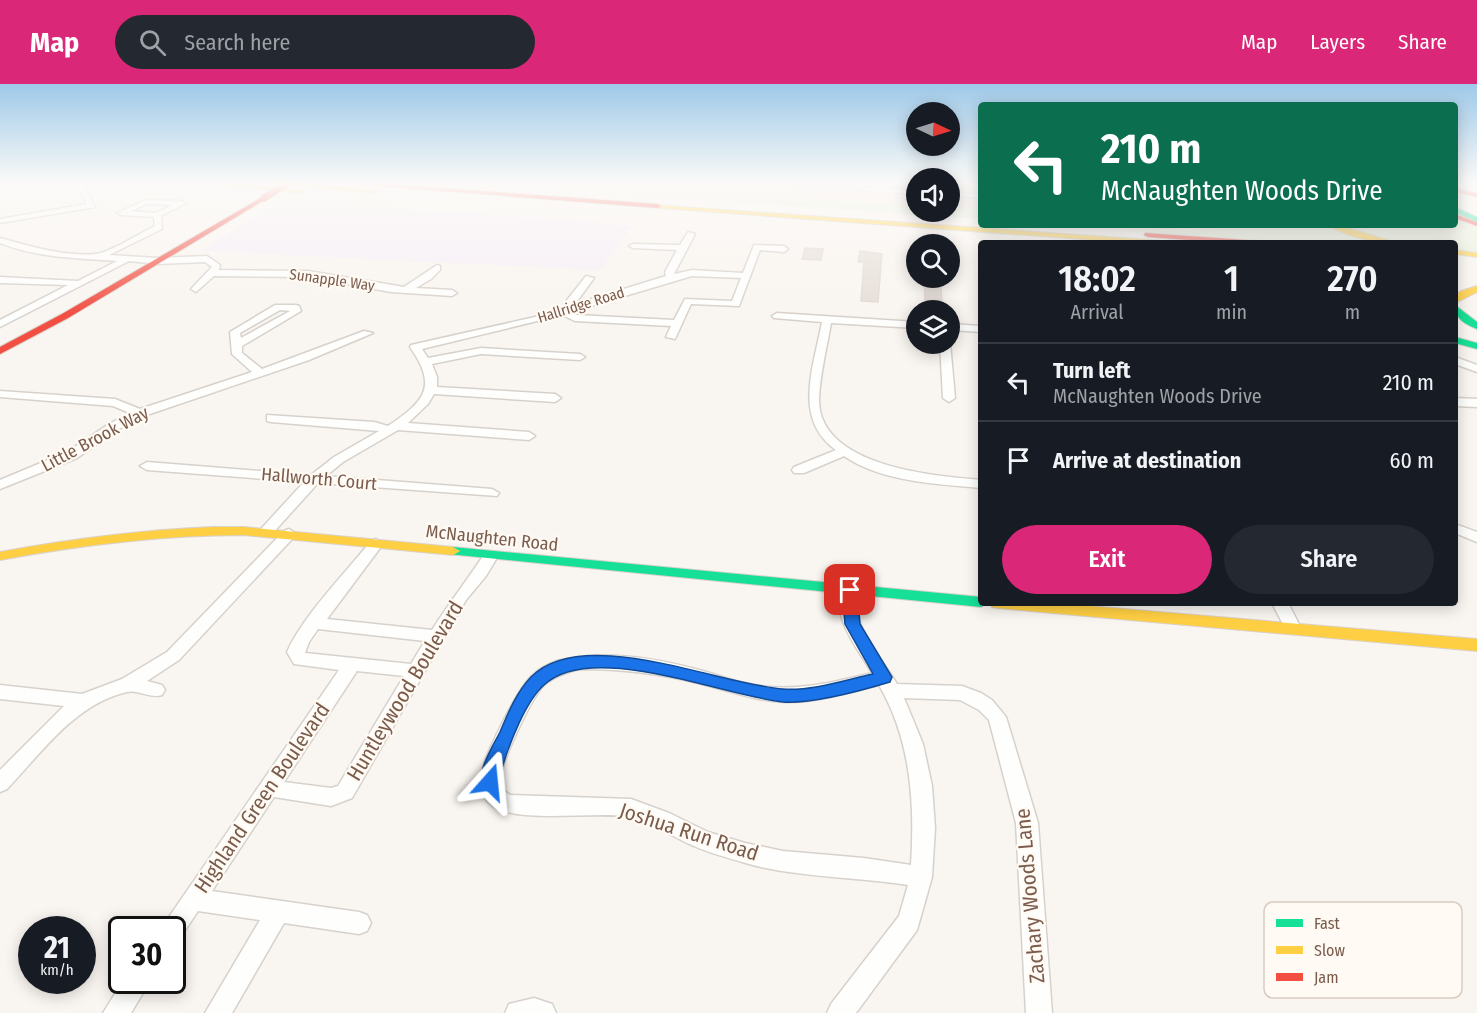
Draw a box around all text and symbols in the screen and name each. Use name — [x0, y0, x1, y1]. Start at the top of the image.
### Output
search box — [115, 15, 535, 69]
text: Map — [30, 26, 79, 59]
icon: search — [136, 26, 169, 59]
text: Search here — [184, 29, 290, 56]
text: Map — [1241, 29, 1277, 55]
text: Layers — [1310, 29, 1365, 55]
text: Share — [1398, 29, 1447, 55]
north arrow — [906, 102, 960, 156]
map controls — [906, 102, 960, 354]
text: 210 m — [1101, 124, 1201, 174]
icon: left — [1002, 126, 1080, 204]
button: sound — [906, 168, 960, 222]
text: McNaughten Woods Drive — [1101, 175, 1383, 207]
button: search — [906, 234, 960, 288]
text: 18:02 — [1058, 257, 1136, 301]
text: 1 — [1224, 257, 1239, 301]
text: 270 — [1327, 257, 1378, 301]
street label: Sunapple Way — [288, 265, 376, 295]
street label: Hallridge Road — [535, 283, 627, 327]
button: layers — [906, 300, 960, 354]
text: Arrival — [1070, 300, 1124, 324]
text: min — [1216, 300, 1247, 324]
text: m — [1345, 300, 1360, 324]
text: Turn left — [1053, 357, 1131, 384]
icon: left — [1002, 366, 1035, 399]
text: 210 m — [1383, 369, 1434, 396]
text: McNaughten Woods Drive — [1053, 384, 1262, 408]
street label: Little Brook Way — [37, 401, 153, 477]
icon: arrive — [1002, 444, 1035, 477]
text: Arrive at destination — [1053, 447, 1241, 474]
text: 60 m — [1390, 447, 1434, 474]
street label: Hallworth Court — [260, 463, 378, 495]
street label: McNaughten Road — [425, 520, 559, 556]
button: Exit — [1002, 525, 1212, 594]
button: Share — [1224, 525, 1434, 594]
pin — [824, 564, 875, 615]
icon: arrive — [833, 573, 866, 606]
street label: Huntleywood Boulevard — [341, 596, 469, 786]
street label: Highland Green Boulevard — [189, 698, 335, 898]
position arrow — [458, 750, 522, 814]
street label: Joshua Run Road — [616, 797, 762, 867]
street label: Zachary Woods Lane — [1009, 807, 1051, 985]
legend — [1264, 902, 1462, 998]
text: Fast — [1314, 914, 1341, 933]
speed limit sign: 30 — [108, 916, 186, 994]
text: 21 — [44, 930, 70, 966]
text: Slow — [1314, 941, 1345, 960]
text: km/h — [40, 961, 74, 979]
text: Jam — [1314, 968, 1339, 987]

